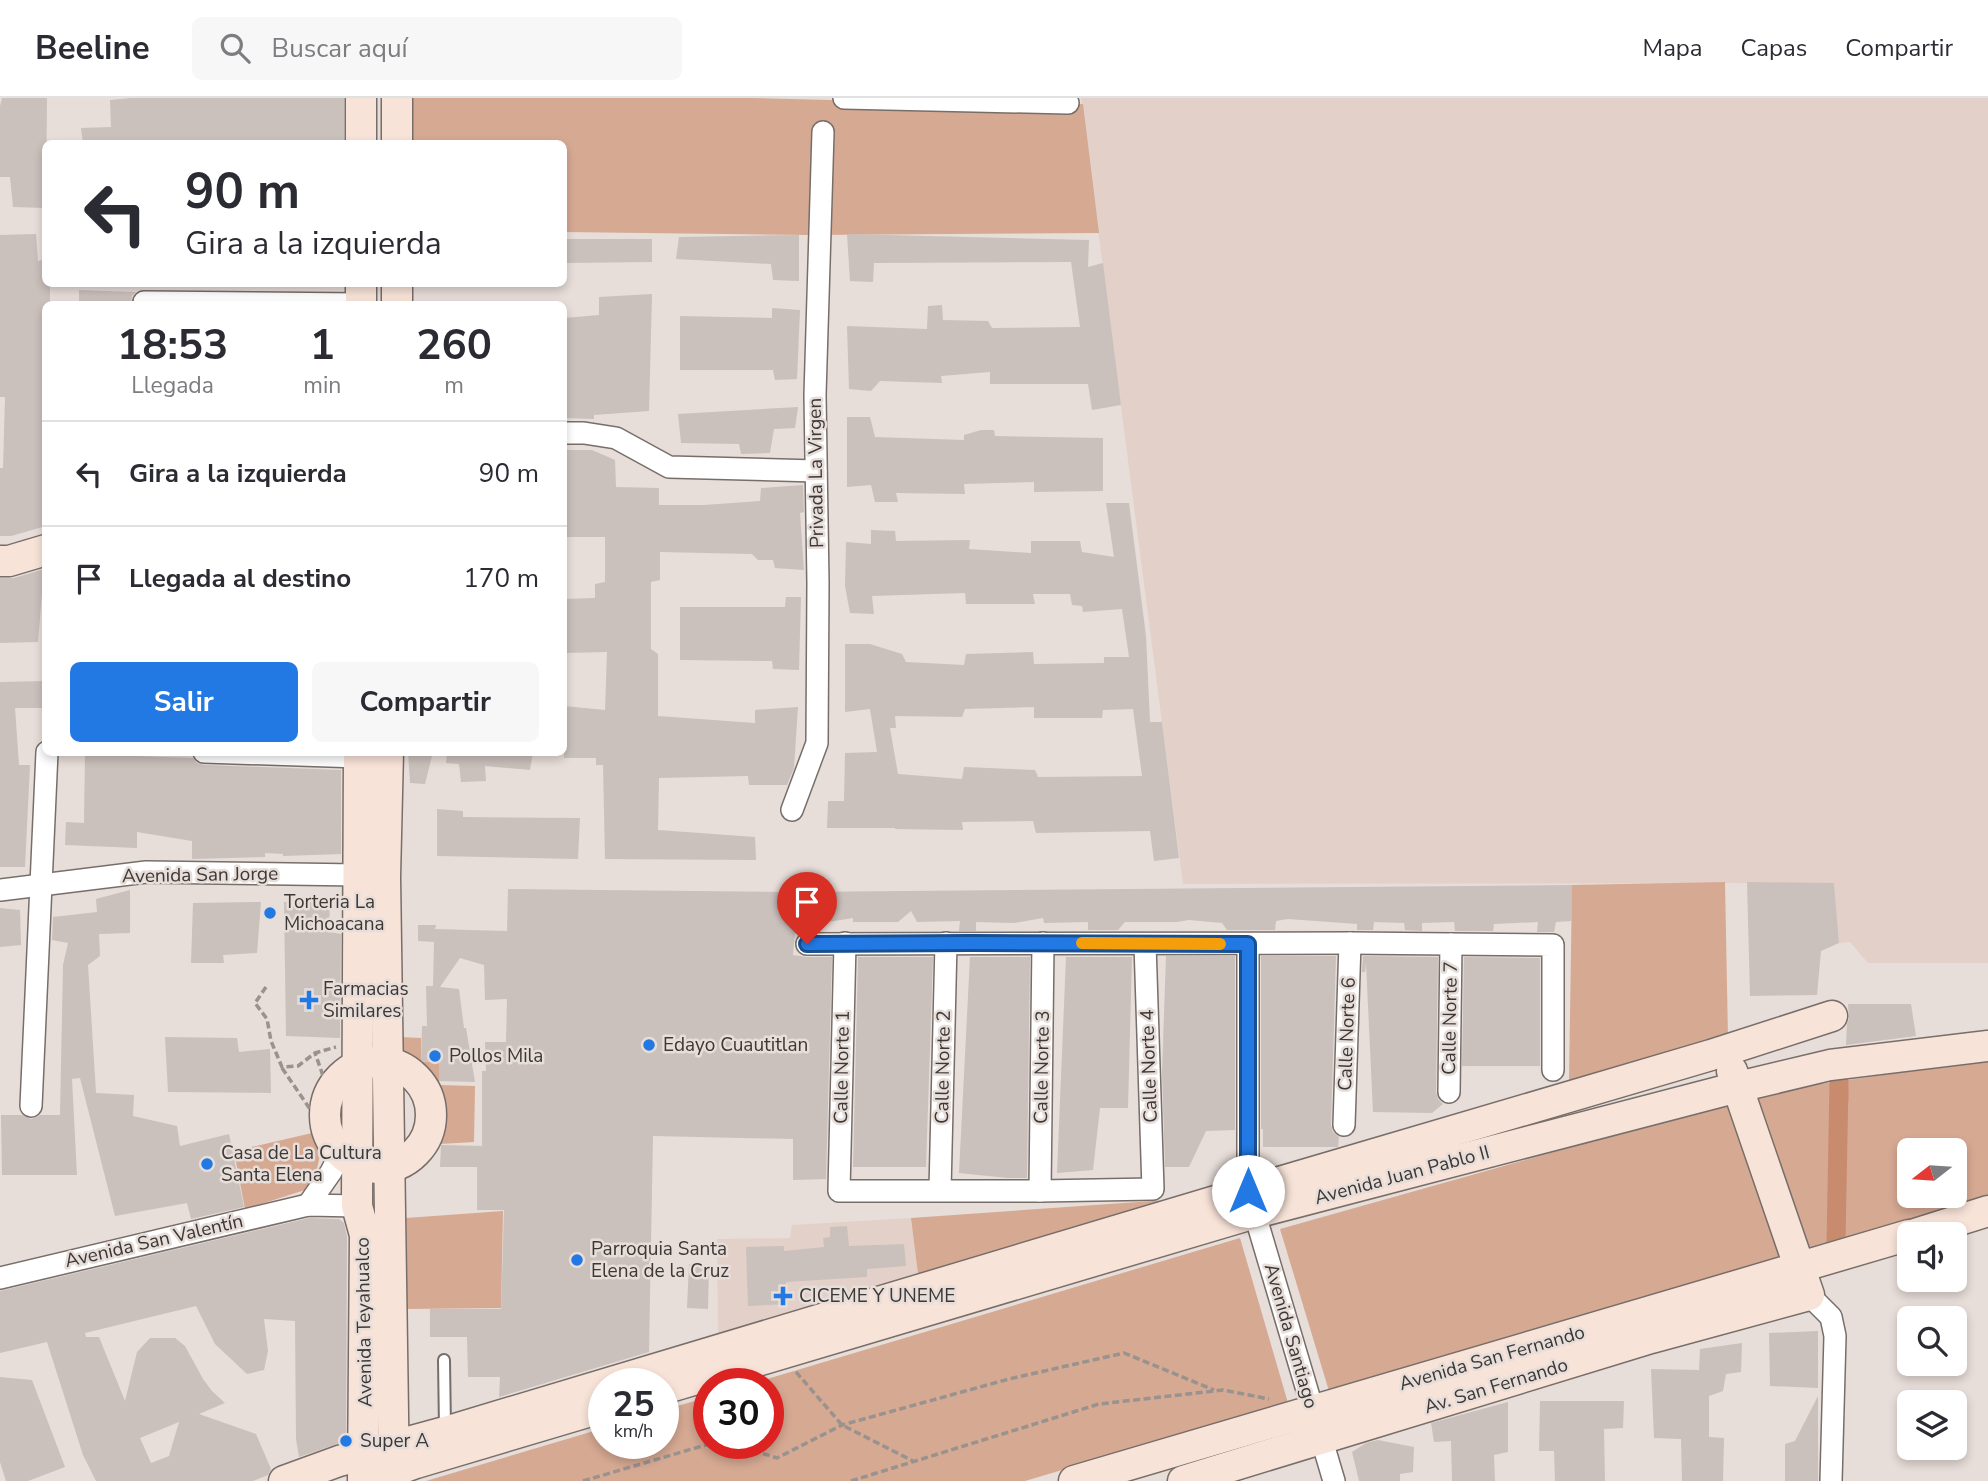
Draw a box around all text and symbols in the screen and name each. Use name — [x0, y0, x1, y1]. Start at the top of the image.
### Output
search box — [192, 17, 682, 80]
text: Beeline — [35, 26, 150, 71]
icon: search — [216, 29, 254, 67]
text: Buscar aquí — [272, 31, 408, 66]
text: Mapa — [1643, 32, 1703, 64]
text: Capas — [1741, 32, 1807, 64]
text: Compartir — [1845, 32, 1953, 64]
text: 90 m — [185, 158, 300, 225]
icon: left — [70, 168, 161, 259]
text: Gira a la izquierda — [185, 222, 442, 265]
text: 18:53 — [117, 317, 228, 374]
text: 1 — [310, 317, 335, 374]
text: 260 — [416, 317, 492, 374]
text: Llegada — [131, 370, 214, 401]
text: min — [303, 370, 341, 401]
text: m — [444, 370, 464, 401]
street label: Privada La Virgen — [802, 398, 830, 548]
icon: left — [70, 455, 108, 493]
text: Gira a la izquierda — [129, 456, 347, 491]
text: 90 m — [479, 456, 539, 491]
icon: arrive — [70, 560, 108, 598]
text: Llegada al destino — [129, 561, 351, 596]
text: 170 m — [463, 561, 539, 596]
button: Salir — [70, 662, 298, 742]
button: Compartir — [312, 662, 539, 742]
street label: Avenida San Jorge — [122, 861, 278, 889]
pin — [777, 872, 837, 944]
icon: arrive — [788, 883, 826, 921]
place label: Torteria La Michoacana — [284, 889, 385, 937]
marker: Torteria La Michoacana — [262, 905, 278, 921]
street label: Calle Norte 7 — [1436, 961, 1464, 1075]
place label: Farmacias Similares — [323, 976, 409, 1024]
street label: Calle Norte 6 — [1332, 977, 1362, 1091]
marker: Farmacias Similares — [301, 992, 317, 1008]
street label: Calle Norte 4 — [1134, 1009, 1164, 1123]
street label: Calle Norte 1 — [828, 1010, 856, 1124]
street label: Calle Norte 2 — [929, 1010, 957, 1124]
street label: Calle Norte 3 — [1028, 1010, 1056, 1124]
place label: Edayo Cuautitlan — [663, 1032, 808, 1058]
marker: Edayo Cuautitlan — [641, 1037, 657, 1053]
place label: Pollos Mila — [449, 1043, 543, 1069]
marker: Pollos Mila — [427, 1048, 443, 1064]
north arrow — [1897, 1138, 1967, 1208]
map controls — [1897, 1138, 1967, 1460]
street label: Avenida Juan Pablo II — [1312, 1139, 1492, 1211]
place label: Casa de La Cultura Santa Elena — [221, 1140, 382, 1188]
position arrow — [1211, 1154, 1285, 1228]
marker: Casa de La Cultura Santa Elena — [199, 1156, 215, 1172]
street label: Avenida San Valentín — [62, 1208, 246, 1274]
button: sound — [1897, 1222, 1967, 1292]
place label: Parroquia Santa Elena de la Cruz — [591, 1236, 729, 1284]
street label: Avenida Teyahualco — [350, 1237, 378, 1407]
marker: Parroquia Santa Elena de la Cruz — [569, 1252, 585, 1268]
street label: Avenida Santiago — [1258, 1260, 1324, 1412]
place label: CICEME Y UNEME — [799, 1283, 955, 1309]
marker: CICEME Y UNEME — [773, 1286, 793, 1306]
button: search — [1897, 1306, 1967, 1376]
street label: Avenida San Fernando — [1396, 1319, 1588, 1397]
street label: Av. San Fernando — [1421, 1352, 1571, 1420]
speed limit sign: 30 — [693, 1368, 784, 1459]
text: 25 — [612, 1381, 655, 1428]
button: layers — [1897, 1390, 1967, 1460]
text: km/h — [614, 1419, 653, 1443]
place label: Super A — [360, 1428, 429, 1454]
marker: Super A — [338, 1433, 354, 1449]

